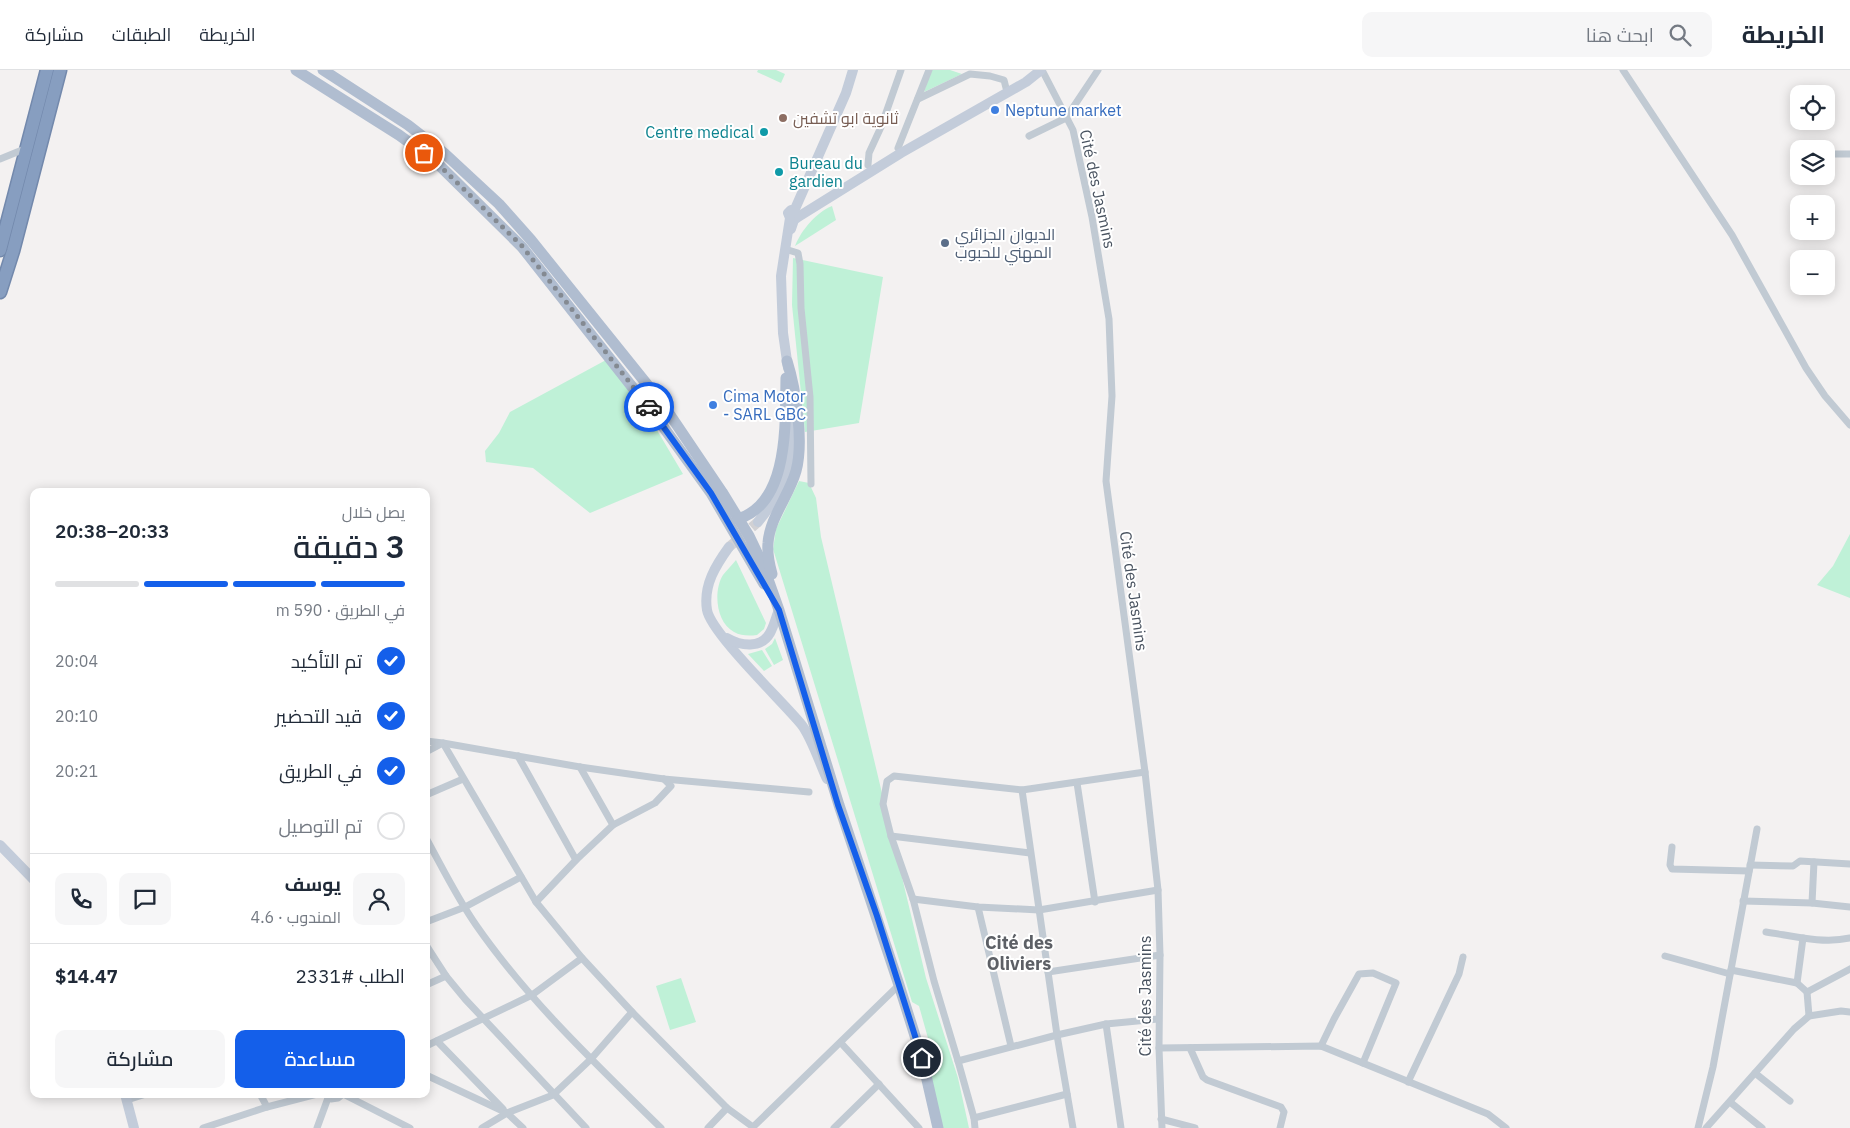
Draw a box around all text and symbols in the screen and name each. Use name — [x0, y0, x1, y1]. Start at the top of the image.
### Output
search box — [1362, 12, 1712, 57]
text: الخريطة — [1742, 18, 1825, 50]
icon: search — [1666, 21, 1694, 49]
text: مشاركة — [25, 23, 84, 46]
text: الطبقات — [112, 23, 171, 46]
text: الخريطة — [199, 23, 256, 46]
text: ابحث هنا — [1586, 23, 1654, 47]
map controls — [1790, 85, 1835, 295]
button: locate — [1790, 85, 1835, 130]
place label: Neptune market — [1005, 100, 1122, 120]
marker: Neptune market — [989, 104, 1001, 116]
place label: ثانوية ابو تشفين — [793, 108, 899, 129]
marker: ثانوية ابو تشفين — [777, 112, 789, 124]
place label: Centre medical — [645, 122, 754, 142]
marker: Centre medical — [758, 126, 770, 138]
street label: Cité des Jasmins — [1076, 128, 1120, 250]
pin — [403, 132, 445, 174]
icon: bag — [410, 139, 438, 167]
button: layers — [1790, 140, 1835, 185]
place label: Bureau du gardien — [789, 153, 863, 191]
marker: Bureau du gardien — [773, 166, 785, 178]
button: + — [1790, 195, 1835, 240]
place label: الديوان الجزائري المهني للحبوب — [955, 224, 1055, 266]
marker: الديوان الجزائري المهني للحبوب — [939, 237, 951, 249]
button: − — [1790, 250, 1835, 295]
courier — [624, 382, 674, 432]
place label: Cima Motor - SARL GBC — [723, 386, 806, 424]
icon: car — [635, 393, 663, 421]
marker: Cima Motor - SARL GBC — [707, 399, 719, 411]
text: يصل خلال — [342, 502, 405, 522]
text: 20:33–20:38 — [55, 519, 170, 543]
text: 3 دقيقة — [293, 525, 405, 567]
street label: Cité des Jasmins — [1116, 530, 1152, 652]
text: في الطريق · 590 m — [276, 600, 405, 620]
icon: check — [377, 647, 405, 675]
text: تم التأكيد — [291, 649, 362, 673]
text: 20:04 — [55, 651, 98, 671]
icon: check — [377, 702, 405, 730]
text: قيد التحضير — [275, 704, 362, 728]
text: 20:10 — [55, 706, 98, 726]
icon: check — [377, 757, 405, 785]
text: في الطريق — [279, 759, 362, 783]
text: 20:21 — [55, 761, 98, 781]
text: تم التوصيل — [279, 814, 362, 838]
text: يوسف — [285, 872, 341, 896]
button: phone — [55, 873, 107, 925]
button: chat — [119, 873, 171, 925]
button: person — [353, 873, 405, 925]
text: المندوب · 4.6 — [251, 907, 341, 927]
district label: Cité des Oliviers — [985, 931, 1053, 975]
street label: Cité des Jasmins — [1135, 935, 1155, 1057]
text: $14.47 — [55, 964, 118, 988]
text: الطلب #2331 — [295, 964, 405, 988]
button: مشاركة — [55, 1030, 225, 1088]
button: مساعدة — [235, 1030, 405, 1088]
pin — [901, 1037, 943, 1079]
icon: home — [908, 1044, 936, 1072]

